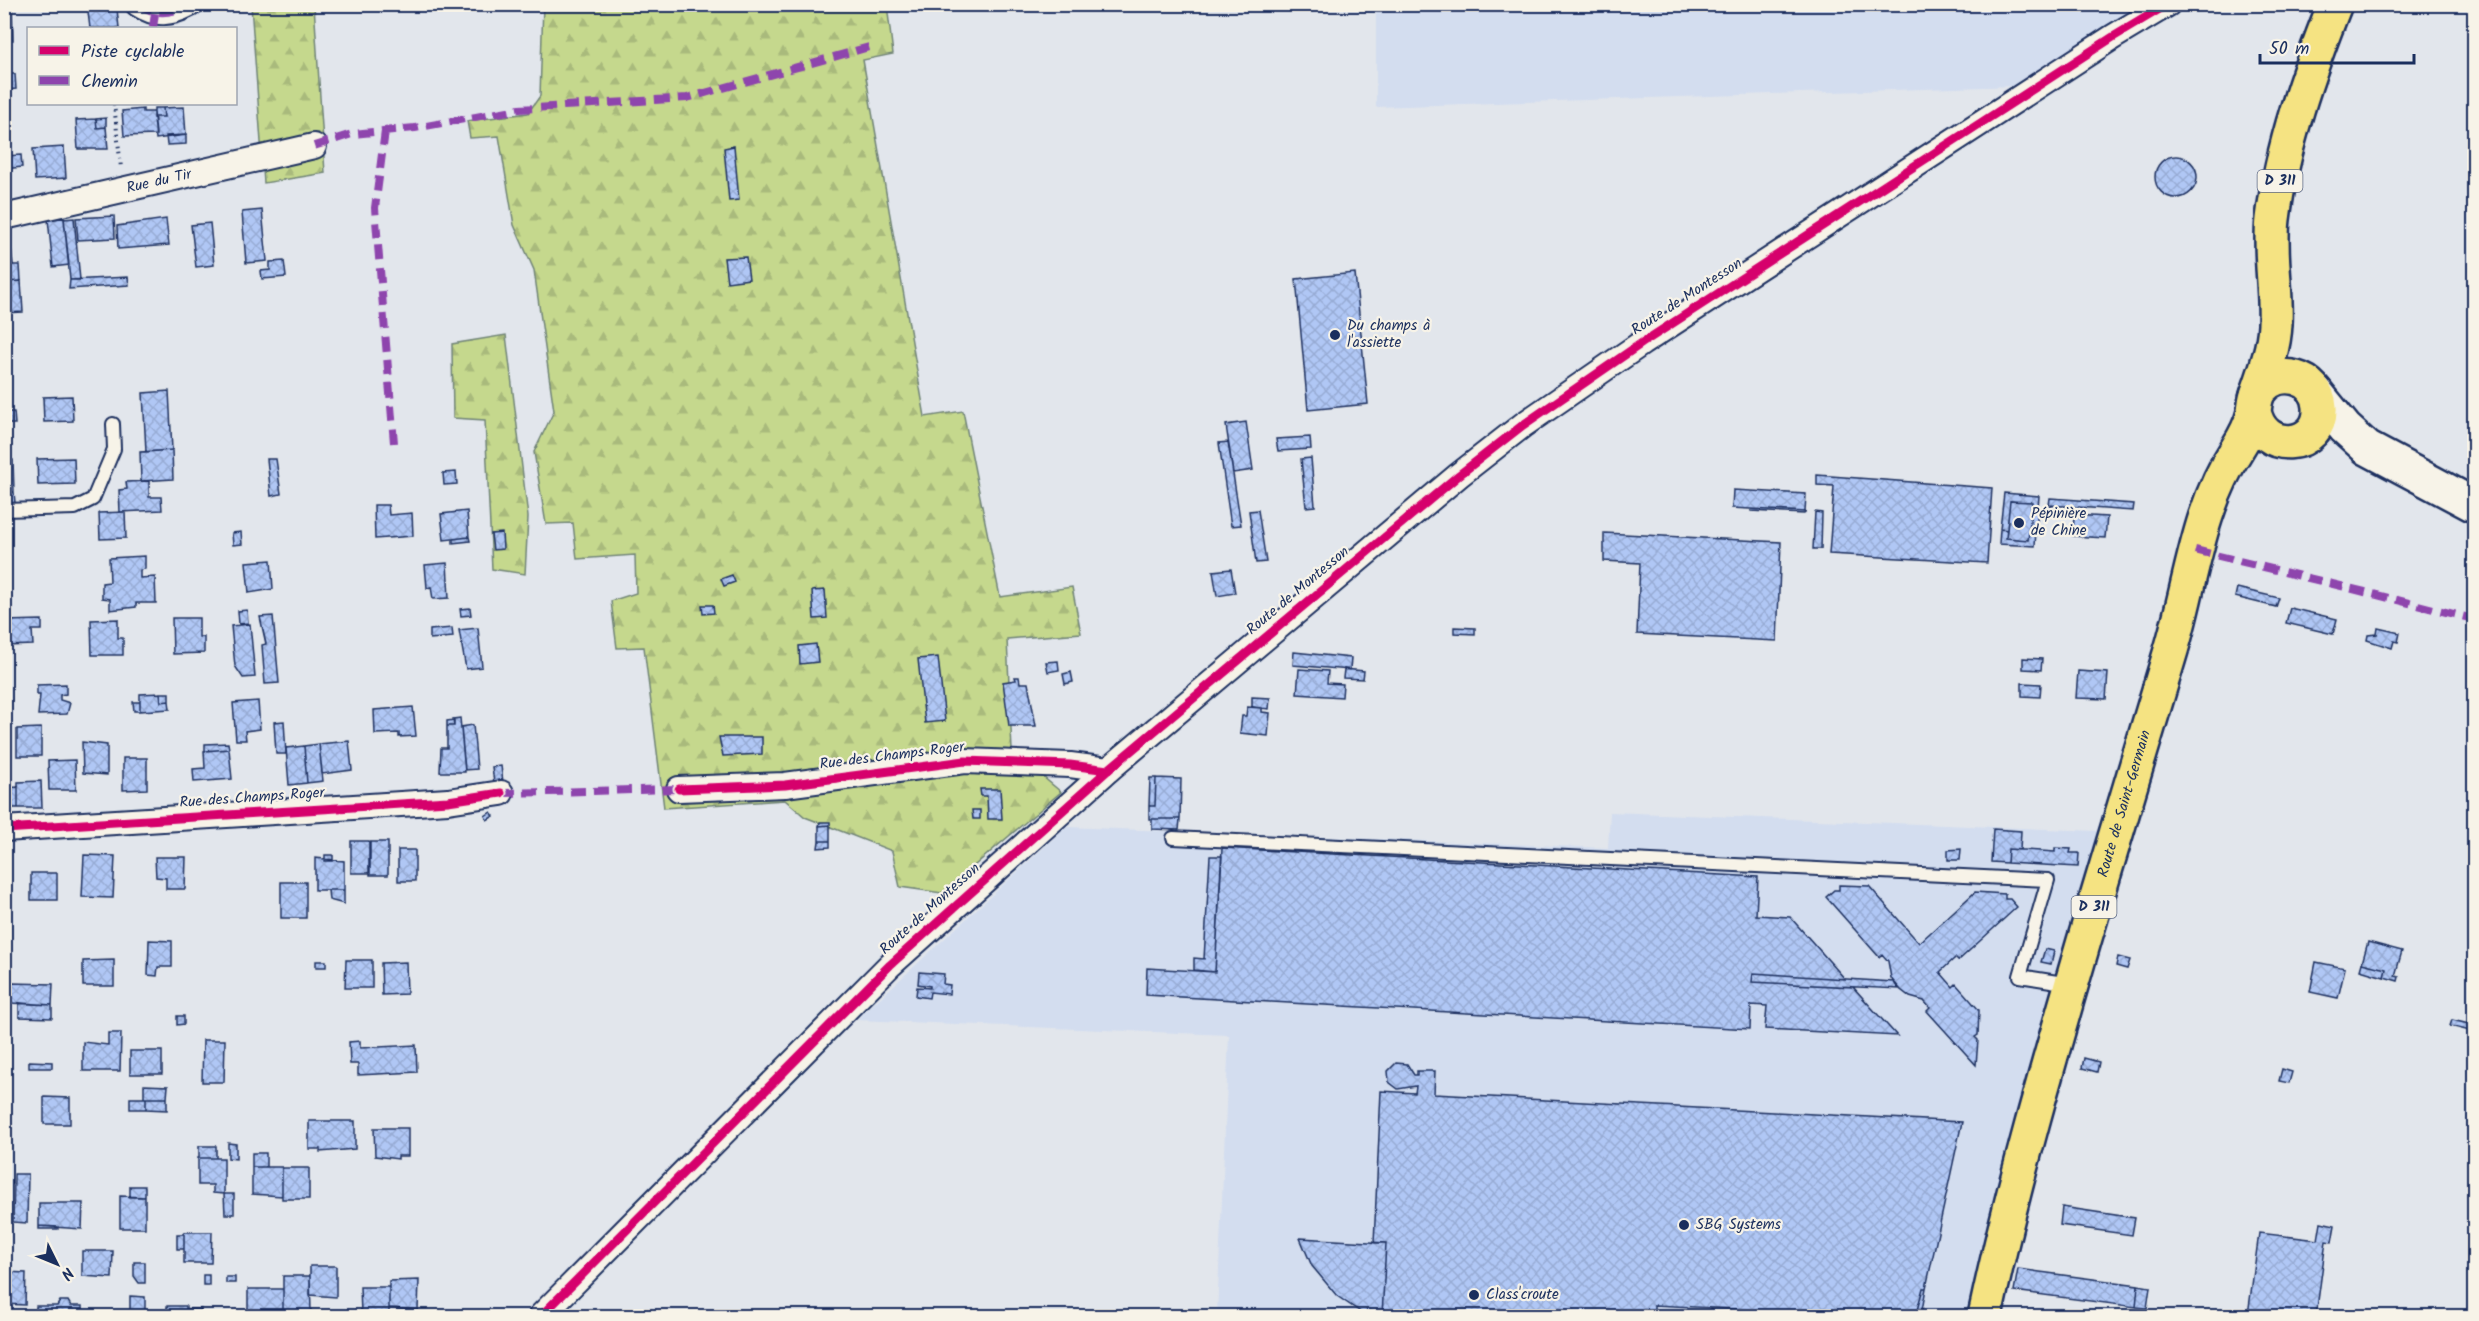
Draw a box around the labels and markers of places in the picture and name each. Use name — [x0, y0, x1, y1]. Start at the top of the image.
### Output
place label: Du champs à l'assiette — [1347, 314, 1430, 355]
marker: Du champs à l'assiette — [1328, 328, 1342, 342]
place label: Pépinière de Chine — [2031, 502, 2087, 543]
marker: Pépinière de Chine — [2012, 516, 2026, 530]
place label: SBG Systems — [1696, 1213, 1782, 1237]
marker: SBG Systems — [1677, 1218, 1691, 1232]
place label: Class'croute — [1486, 1283, 1559, 1307]
marker: Class'croute — [1467, 1288, 1481, 1302]

